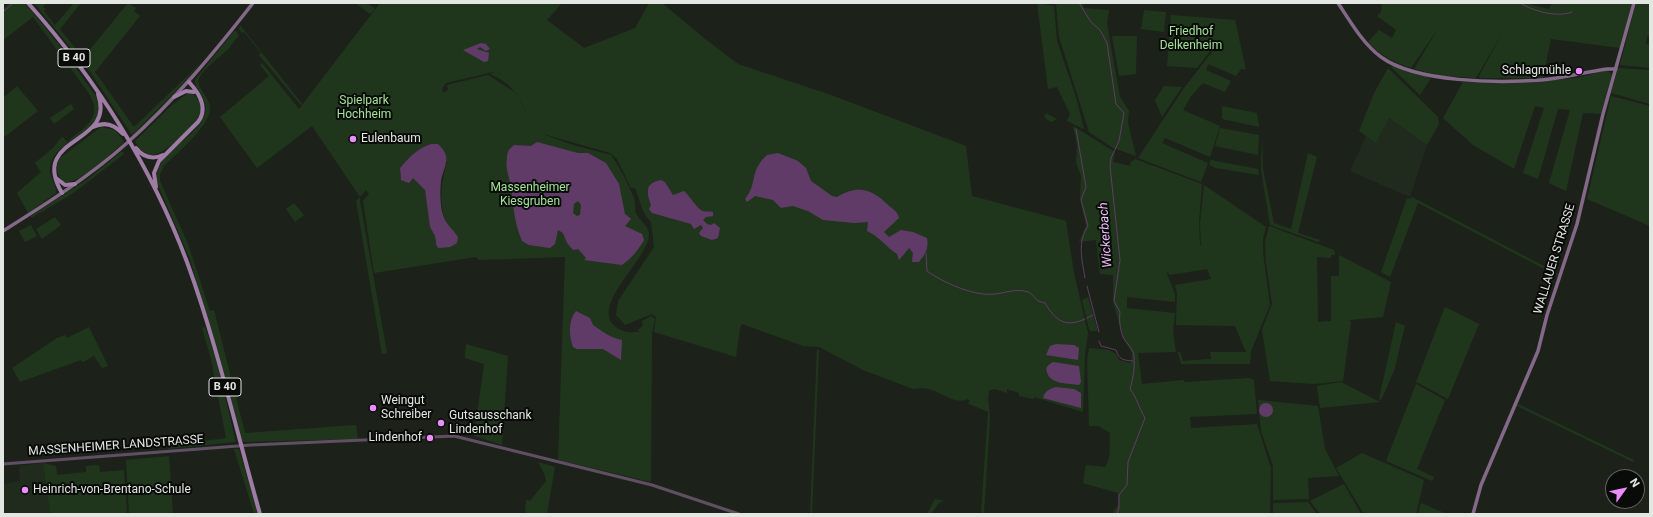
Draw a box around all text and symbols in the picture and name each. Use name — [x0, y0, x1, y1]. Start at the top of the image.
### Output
park label: Friedhof Delkenheim — [1160, 25, 1222, 53]
road number: B 40 — [58, 49, 90, 67]
place label: Schlagmühle — [1502, 64, 1571, 78]
marker: Schlagmühle — [1574, 66, 1584, 76]
park label: Spielpark Hochheim — [337, 94, 391, 122]
place label: Eulenbaum — [361, 132, 421, 146]
marker: Eulenbaum — [348, 134, 358, 144]
park label: Massenheimer Kiesgruben — [490, 181, 570, 209]
water label: Wickerbach — [1096, 202, 1116, 268]
street label: WALLAUER STRASSE — [1531, 202, 1579, 316]
road number: B 40 — [209, 378, 241, 396]
place label: Weingut Schreiber — [381, 394, 431, 422]
marker: Weingut Schreiber — [368, 403, 378, 413]
place label: Gutsausschank Lindenhof — [449, 409, 532, 437]
marker: Gutsausschank Lindenhof — [436, 418, 446, 428]
place label: Lindenhof — [369, 431, 422, 445]
street label: MASSENHEIMER LANDSTRASSE — [28, 433, 204, 459]
marker: Lindenhof — [425, 433, 435, 443]
north arrow — [1605, 469, 1645, 509]
text: N — [1627, 476, 1642, 490]
place label: Heinrich-von-Brentano-Schule — [33, 483, 191, 497]
marker: Heinrich-von-Brentano-Schule — [20, 485, 30, 495]

